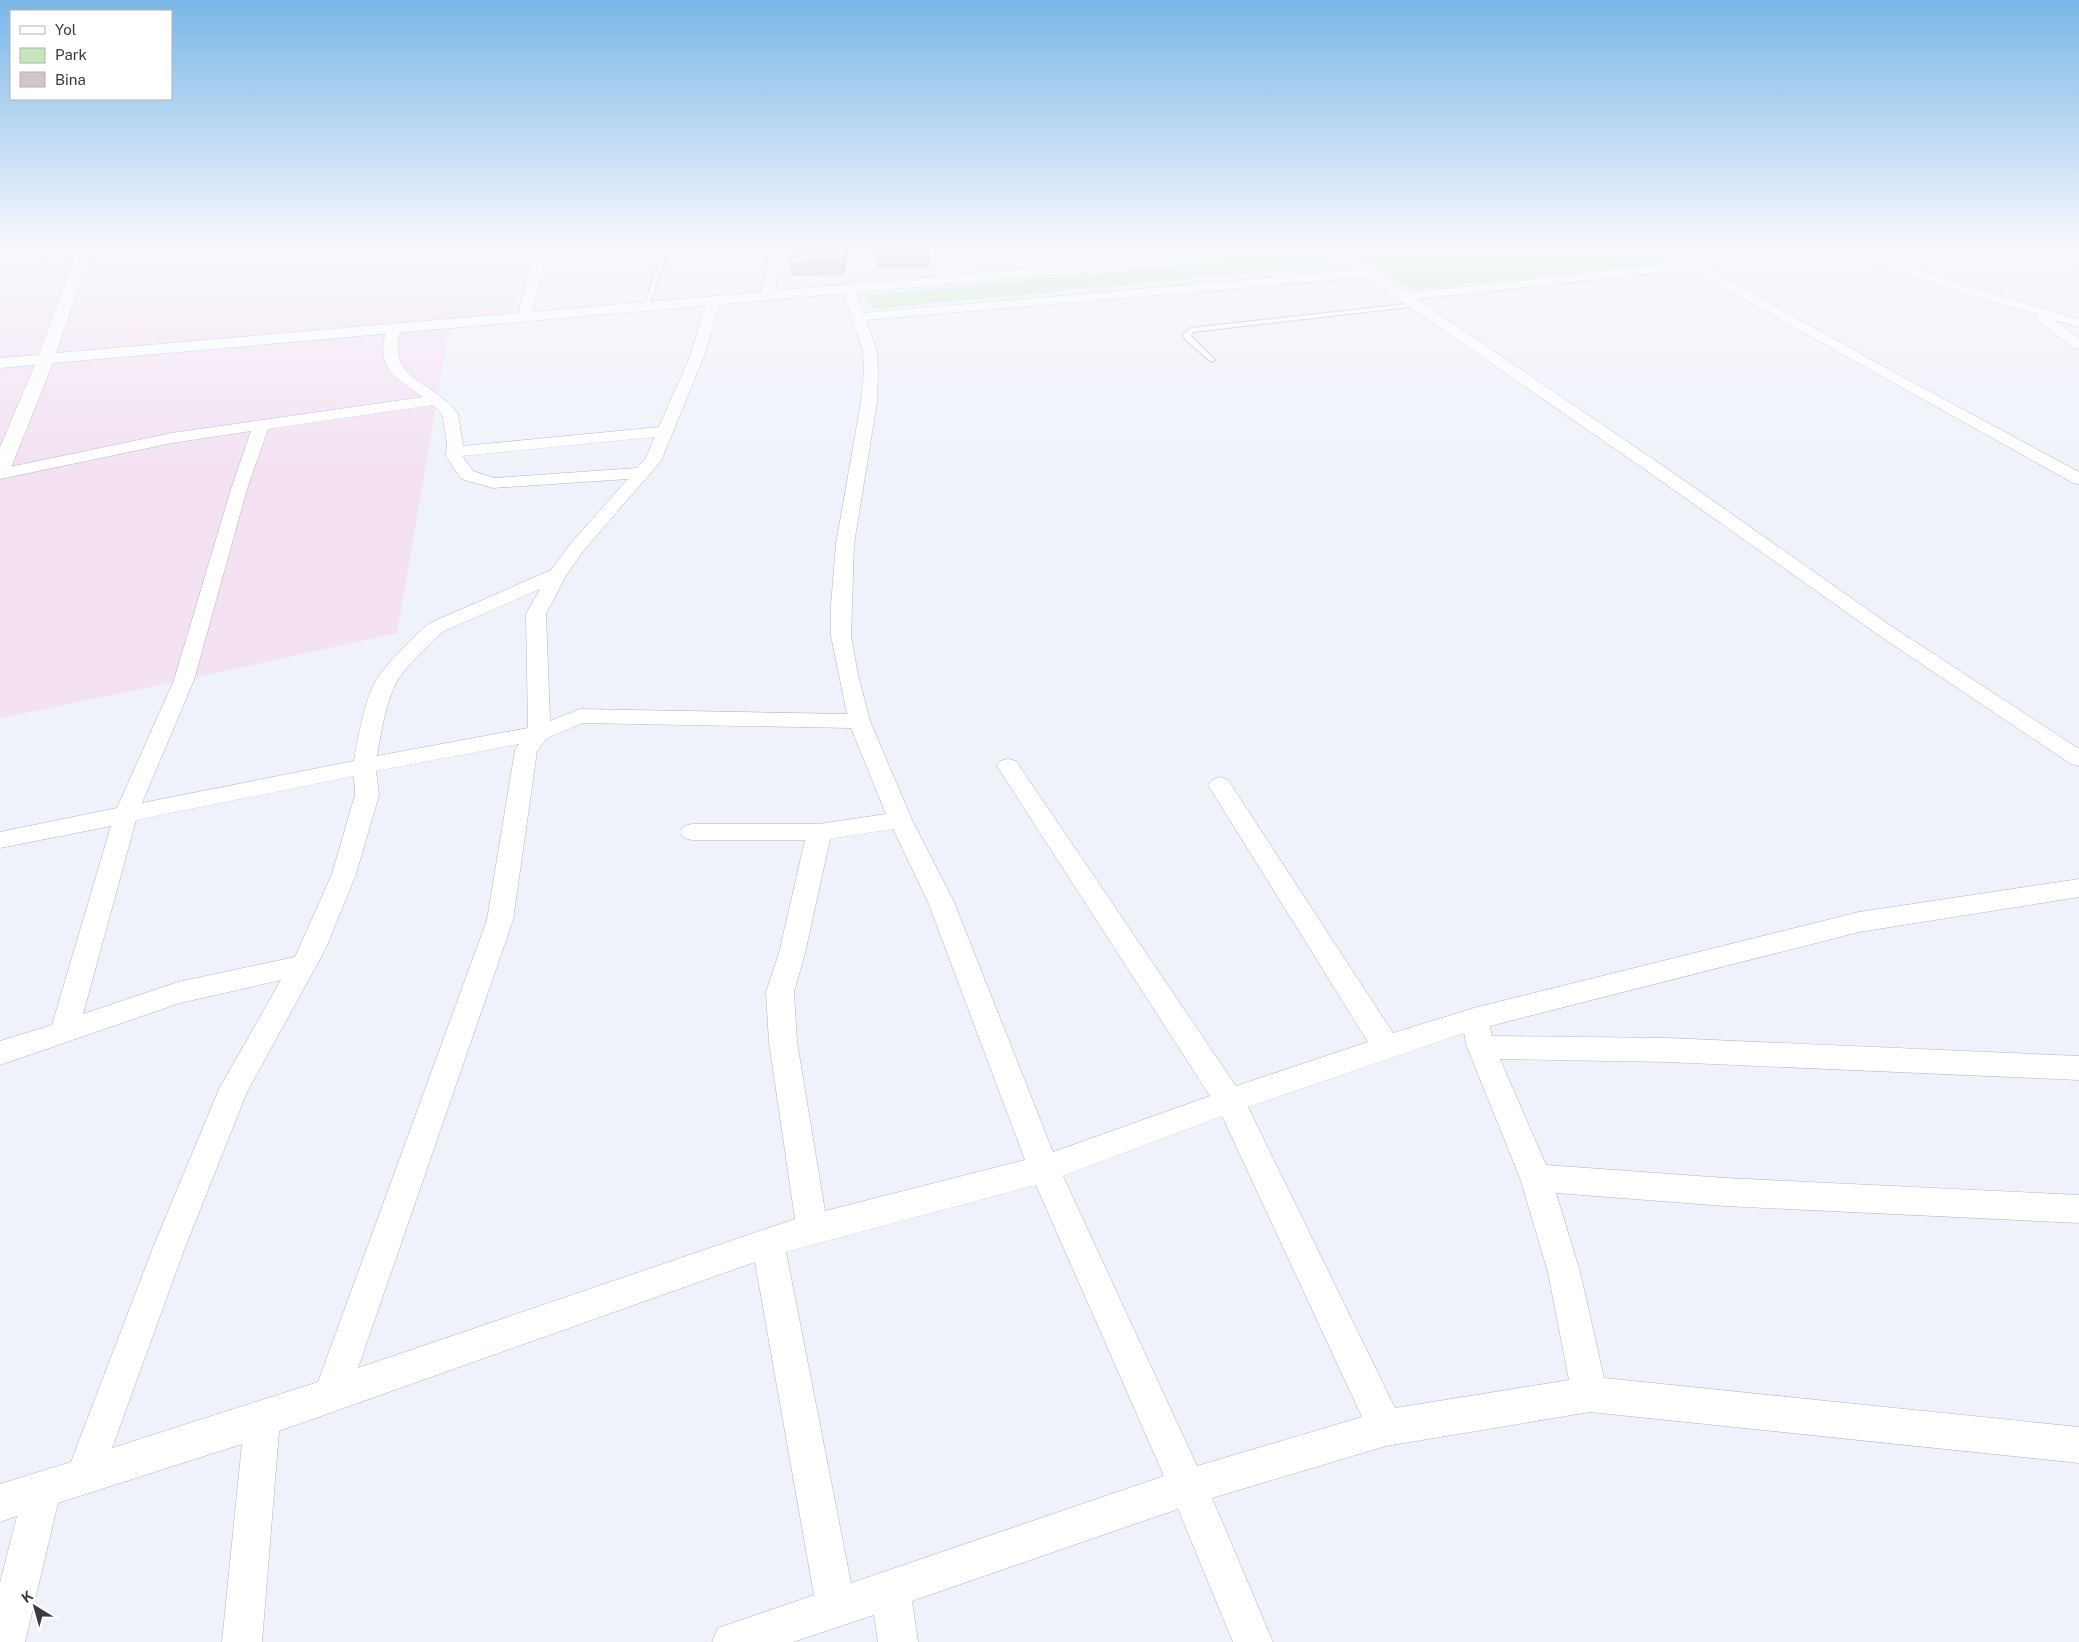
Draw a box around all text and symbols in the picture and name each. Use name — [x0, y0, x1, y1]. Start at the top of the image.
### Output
legend — [10, 10, 172, 100]
text: Yol — [55, 21, 76, 38]
text: Park — [55, 46, 87, 63]
text: Bina — [55, 71, 86, 88]
north arrow — [10, 1582, 60, 1632]
text: K — [18, 1587, 36, 1606]

